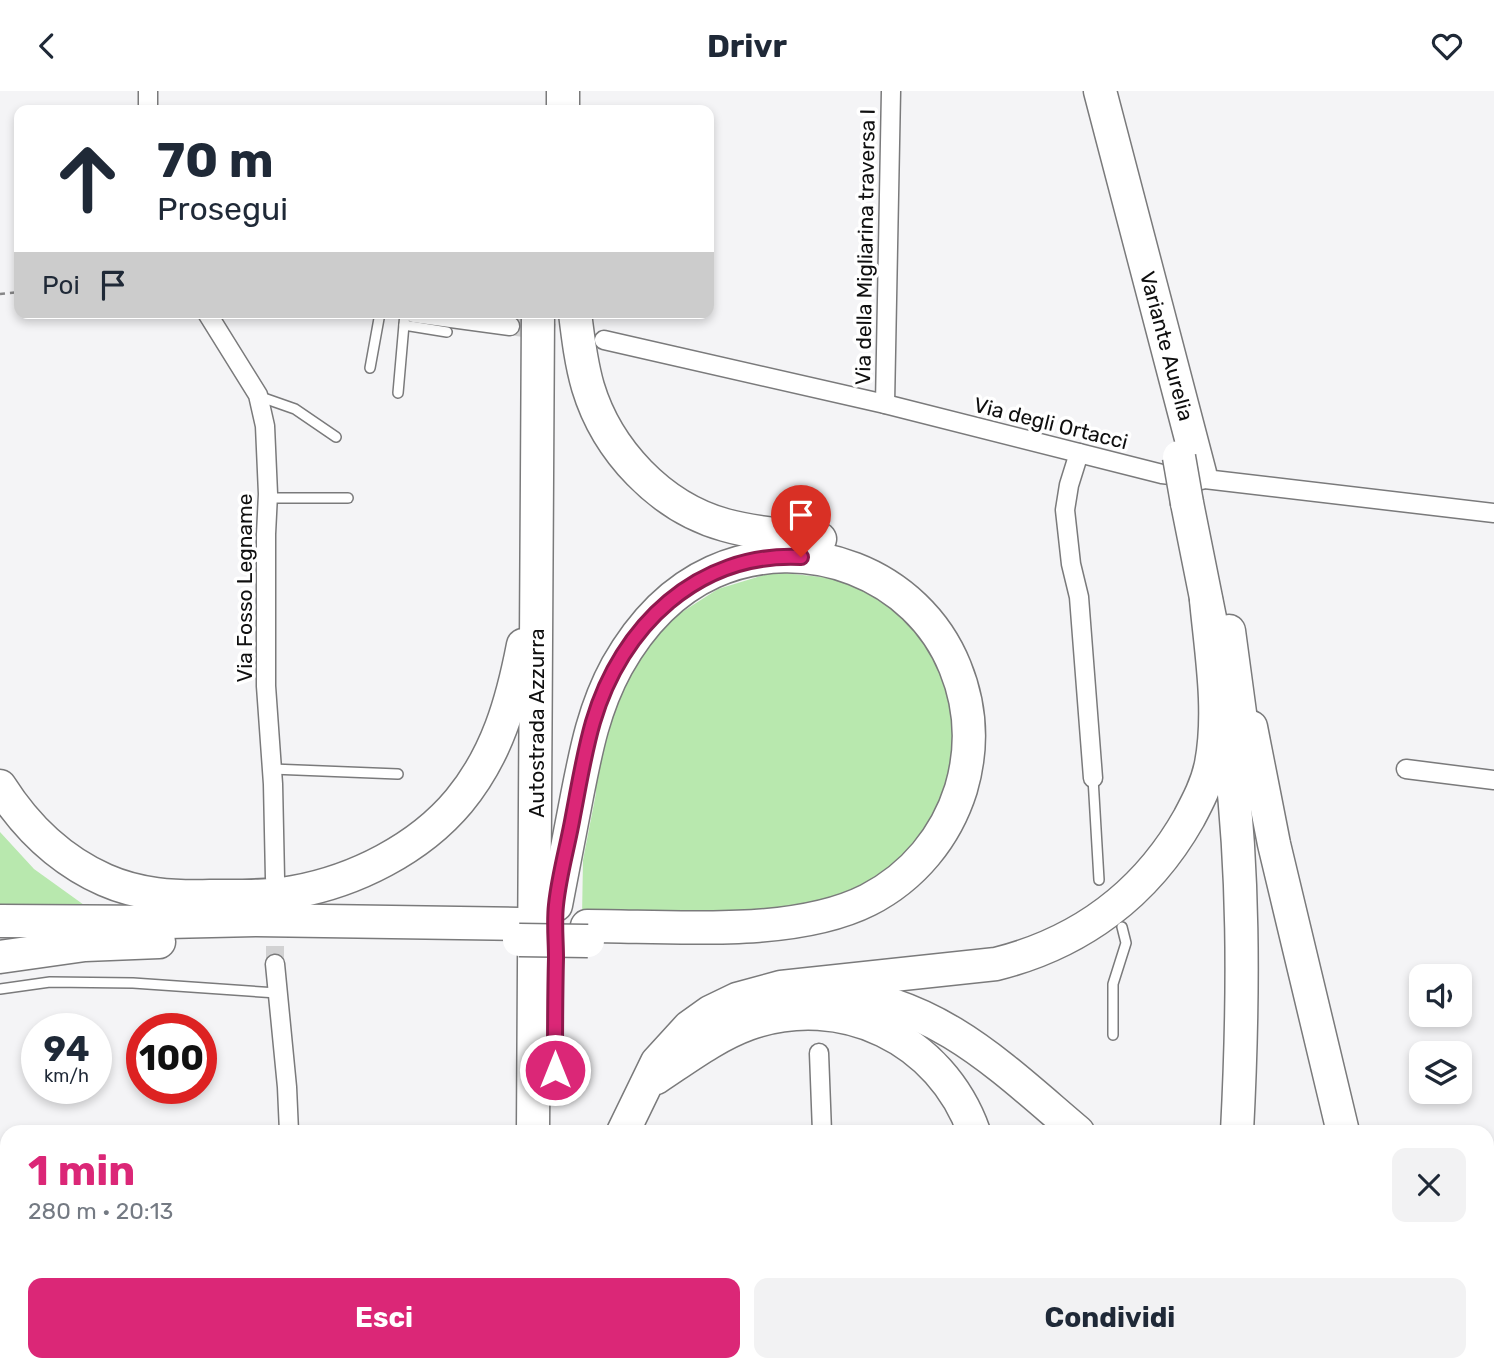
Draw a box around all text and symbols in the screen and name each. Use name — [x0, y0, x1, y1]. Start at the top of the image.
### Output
icon: back — [28, 27, 66, 65]
text: Drivr — [707, 27, 787, 65]
icon: heart — [1428, 27, 1466, 65]
street label: Via della Migliarina traversa I — [850, 109, 880, 385]
text: 70 m — [157, 131, 274, 189]
icon: ahead — [42, 133, 133, 224]
text: Prosegui — [157, 190, 288, 228]
icon: arrive — [94, 266, 132, 304]
street label: Variante Aurelia — [1135, 268, 1199, 424]
text: Poi — [42, 270, 80, 301]
street label: Via degli Ortacci — [971, 392, 1131, 454]
pin — [771, 485, 831, 557]
street label: Via Fosso Legname — [232, 494, 257, 682]
icon: arrive — [782, 496, 820, 534]
street label: Autostrada Azzurra — [524, 628, 549, 818]
map controls — [1409, 964, 1472, 1104]
button: sound — [1409, 964, 1472, 1027]
speed limit sign: 100 — [126, 1013, 217, 1104]
text: 94 — [43, 1028, 90, 1070]
position arrow — [518, 1033, 592, 1107]
button: layers — [1409, 1041, 1472, 1104]
text: km/h — [44, 1065, 89, 1087]
text: 1 min — [28, 1146, 135, 1196]
button: close — [1392, 1148, 1466, 1222]
text: 280 m · 20:13 — [28, 1197, 173, 1225]
button: Esci — [28, 1278, 740, 1358]
button: Condividi — [754, 1278, 1466, 1358]

